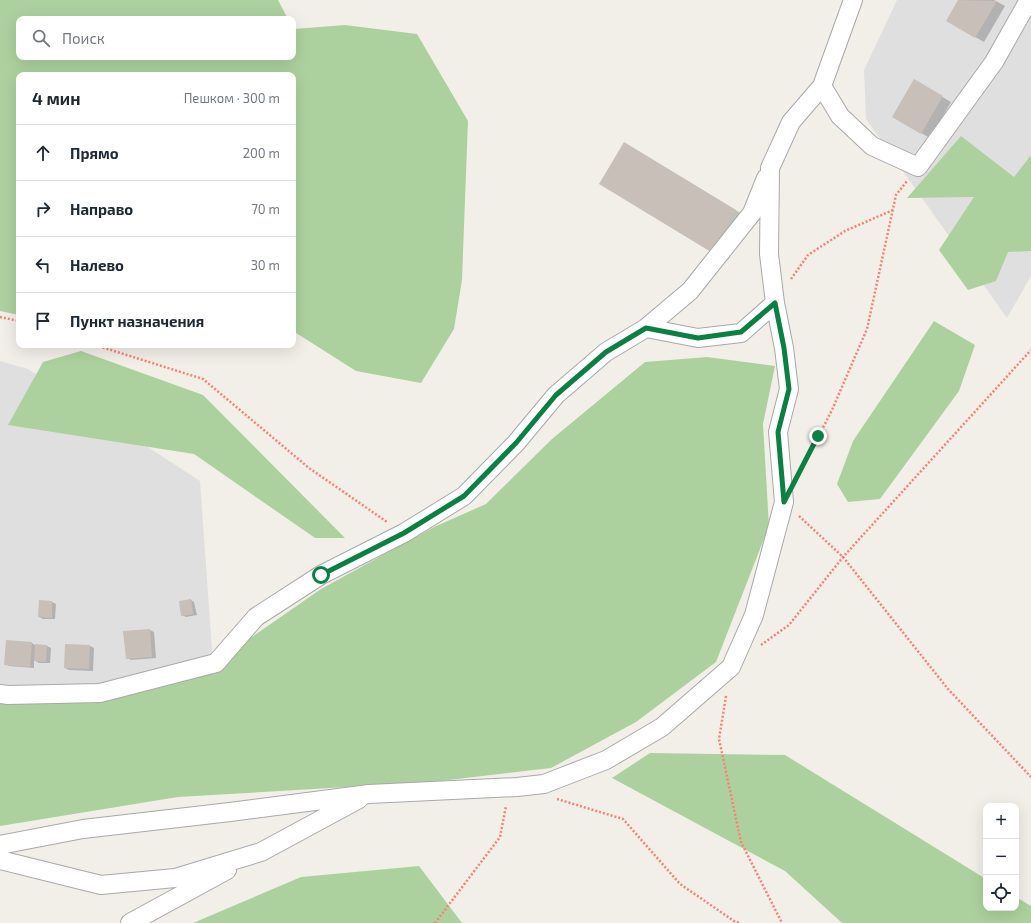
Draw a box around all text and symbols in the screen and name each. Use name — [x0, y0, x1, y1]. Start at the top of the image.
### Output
search box — [16, 16, 296, 60]
icon: search — [30, 27, 52, 49]
text: Поиск — [62, 29, 105, 47]
text: 4 мин — [32, 88, 81, 108]
text: Пешком · 300 m — [184, 90, 280, 106]
icon: ahead — [32, 142, 54, 164]
text: Прямо — [70, 144, 119, 162]
text: 200 m — [243, 145, 280, 161]
icon: right — [32, 198, 54, 220]
text: Направо — [70, 200, 133, 218]
text: 70 m — [251, 201, 280, 217]
icon: left — [32, 254, 54, 276]
text: Налево — [70, 256, 124, 274]
text: 30 m — [251, 257, 280, 273]
icon: arrive — [32, 310, 54, 332]
text: Пункт назначения — [70, 312, 204, 330]
route end — [809, 427, 827, 445]
route start — [312, 566, 330, 584]
map controls — [983, 803, 1019, 911]
button: + — [983, 803, 1019, 839]
button: − — [983, 839, 1019, 875]
button: locate — [983, 875, 1019, 911]

